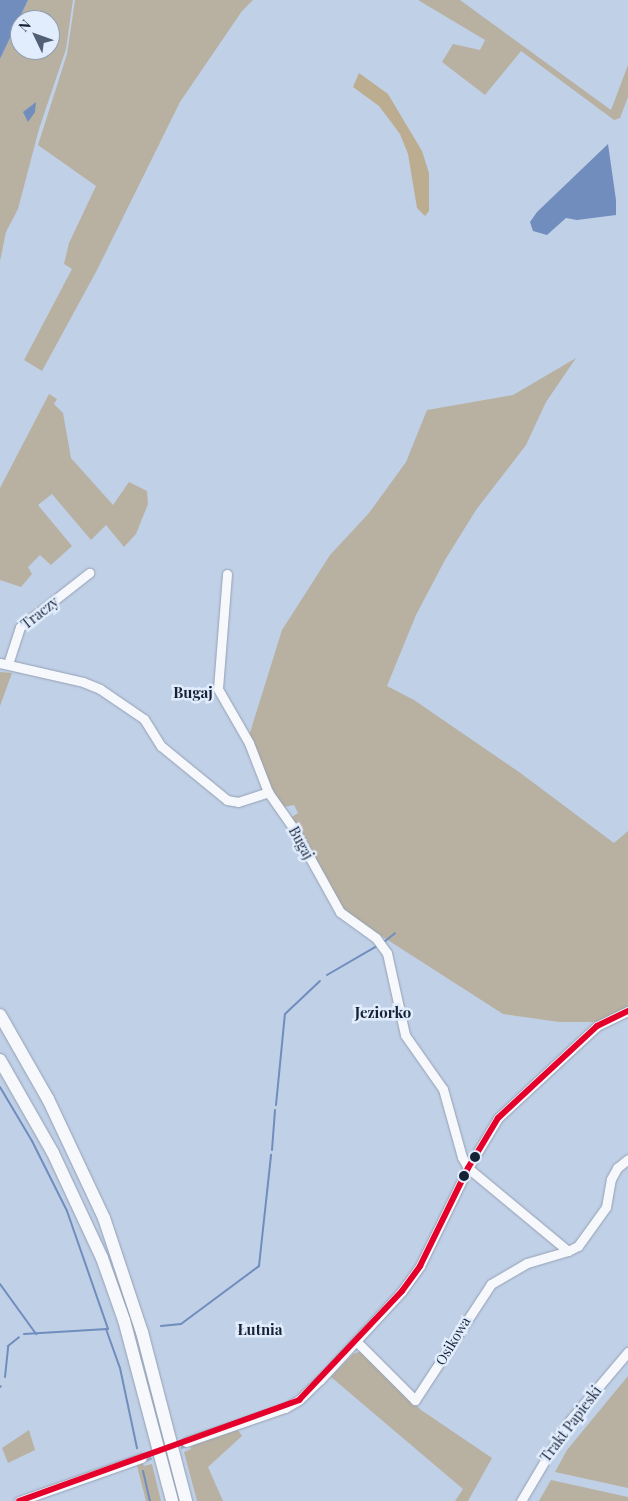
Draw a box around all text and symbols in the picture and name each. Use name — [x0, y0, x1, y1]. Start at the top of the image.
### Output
north arrow — [10, 10, 60, 60]
text: N — [14, 15, 35, 35]
street label: Traczy — [18, 593, 62, 633]
district label: Bugaj — [173, 684, 213, 702]
street label: Bugaj — [285, 824, 317, 862]
district label: Jeziorko — [355, 1004, 411, 1022]
unlabelled marker — [470, 1152, 480, 1162]
unlabelled marker — [459, 1171, 469, 1181]
street label: Osikowa — [432, 1314, 474, 1368]
district label: Łutnia — [237, 1321, 283, 1339]
street label: Trakt Papieski — [537, 1383, 605, 1465]

